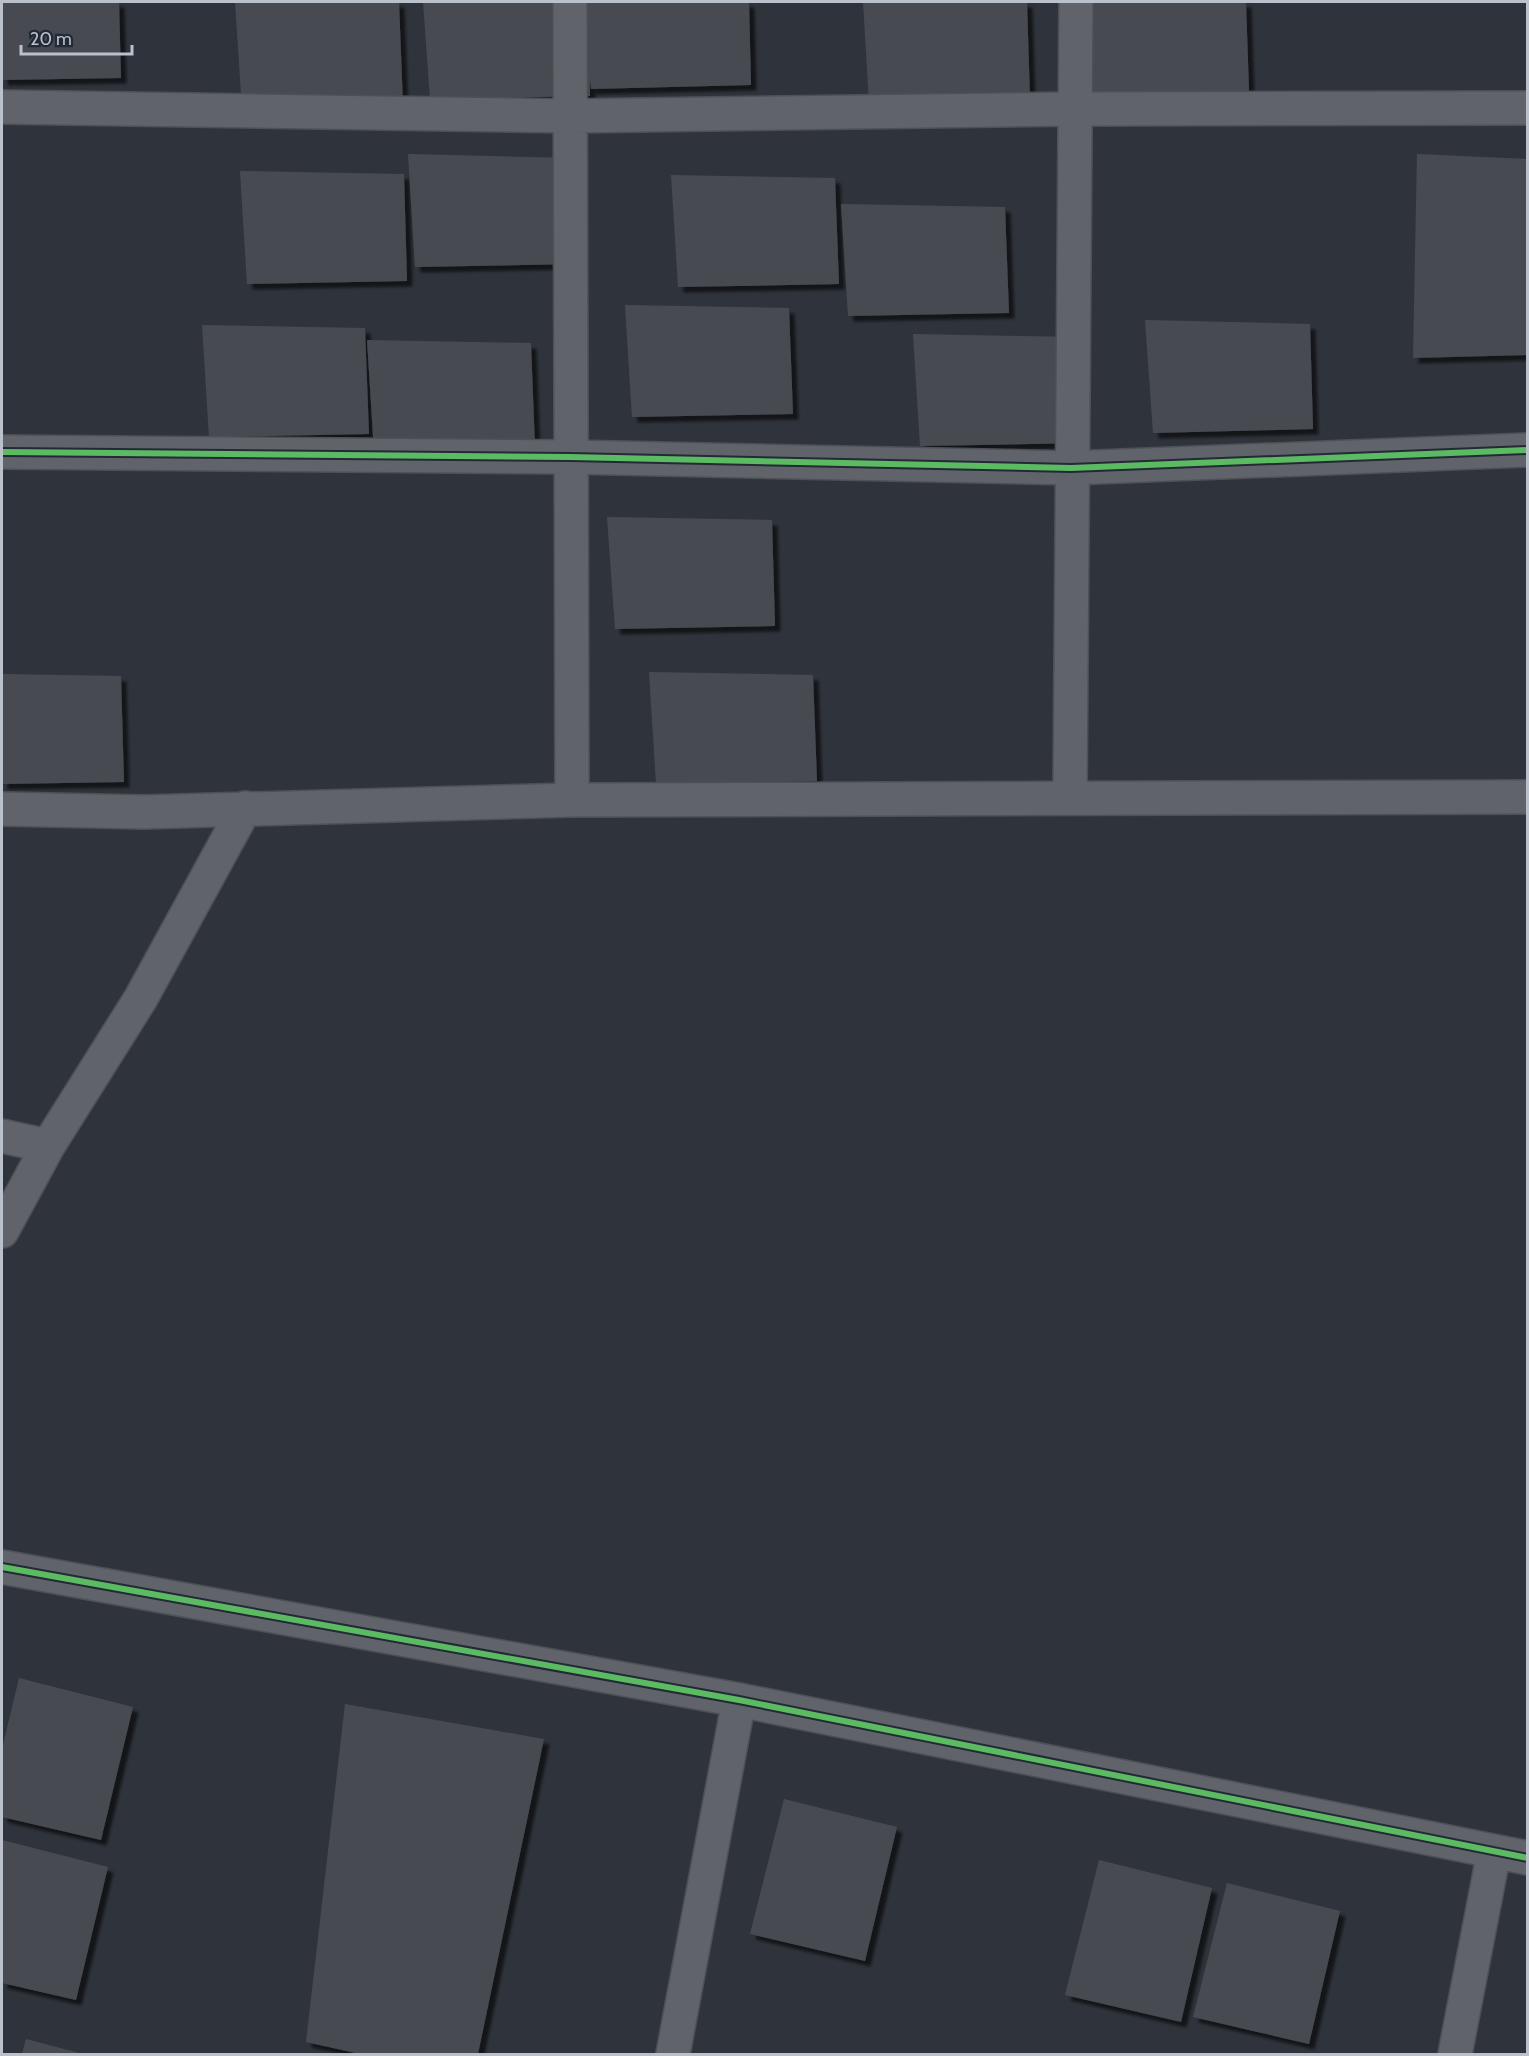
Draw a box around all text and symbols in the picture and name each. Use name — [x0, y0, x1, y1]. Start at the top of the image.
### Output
scale bar — [21, 18, 132, 56]
text: 20 m — [30, 28, 72, 50]

